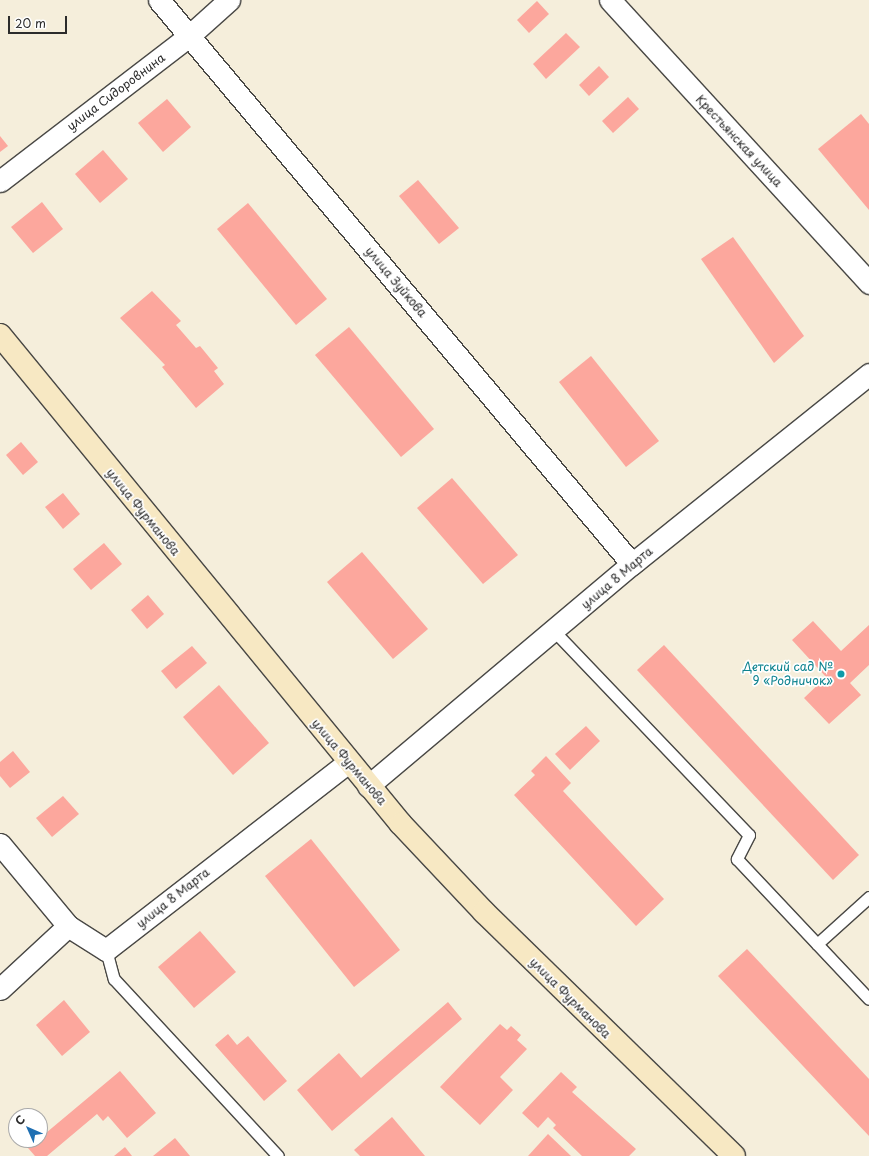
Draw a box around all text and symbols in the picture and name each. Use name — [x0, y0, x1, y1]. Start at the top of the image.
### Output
scale bar — [10, 8, 69, 34]
text: 20 m — [15, 14, 46, 32]
street label: улица Сидоровнина — [64, 50, 168, 134]
street label: Крестьянская улица — [693, 92, 785, 190]
street label: улица Зуйкова — [362, 244, 430, 320]
street label: улица Фурманова — [103, 465, 183, 559]
street label: улица 8 Марта — [578, 544, 656, 612]
place label: Детский сад № 9 «Родничок» — [742, 660, 833, 688]
marker: Детский сад № 9 «Родничок» — [836, 669, 846, 679]
street label: улица Фурманова — [309, 716, 389, 808]
street label: улица 8 Марта — [133, 865, 213, 931]
street label: улица Фурманова — [526, 954, 614, 1042]
north arrow — [8, 1108, 48, 1148]
text: С — [11, 1111, 29, 1129]

